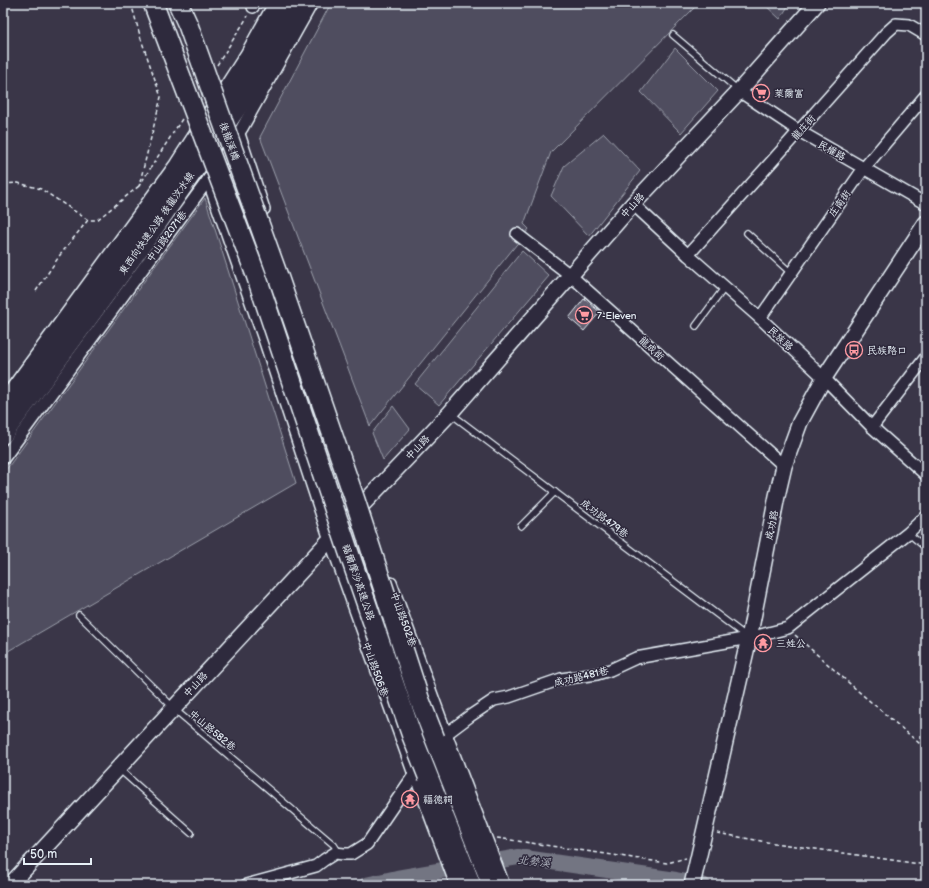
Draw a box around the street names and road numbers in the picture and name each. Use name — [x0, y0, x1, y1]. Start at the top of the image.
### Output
street label: 龍庄街 — [789, 113, 818, 143]
street label: 後龍溪橋 — [217, 120, 242, 162]
street label: 民權路 — [815, 138, 848, 163]
street label: 東西向快速公路 後龍汶水線 — [117, 170, 197, 277]
street label: 庄南街 — [826, 188, 853, 219]
street label: 中山路 — [618, 191, 647, 221]
street label: 中山路2071巷 — [144, 208, 190, 265]
street label: 民族路 — [765, 324, 795, 353]
street label: 龍成街 — [636, 334, 666, 363]
street label: 中山路 — [403, 433, 432, 463]
street label: 成功路479巷 — [578, 497, 631, 541]
street label: 成功路 — [763, 509, 781, 541]
street label: 福爾摩沙高速公路 — [339, 543, 377, 622]
street label: 中山路502巷 — [388, 590, 419, 649]
street label: 中山路506巷 — [360, 640, 391, 699]
street label: 成功路481巷 — [553, 665, 611, 689]
street label: 中山路 — [181, 670, 210, 700]
street label: 中山路582巷 — [186, 708, 239, 754]

